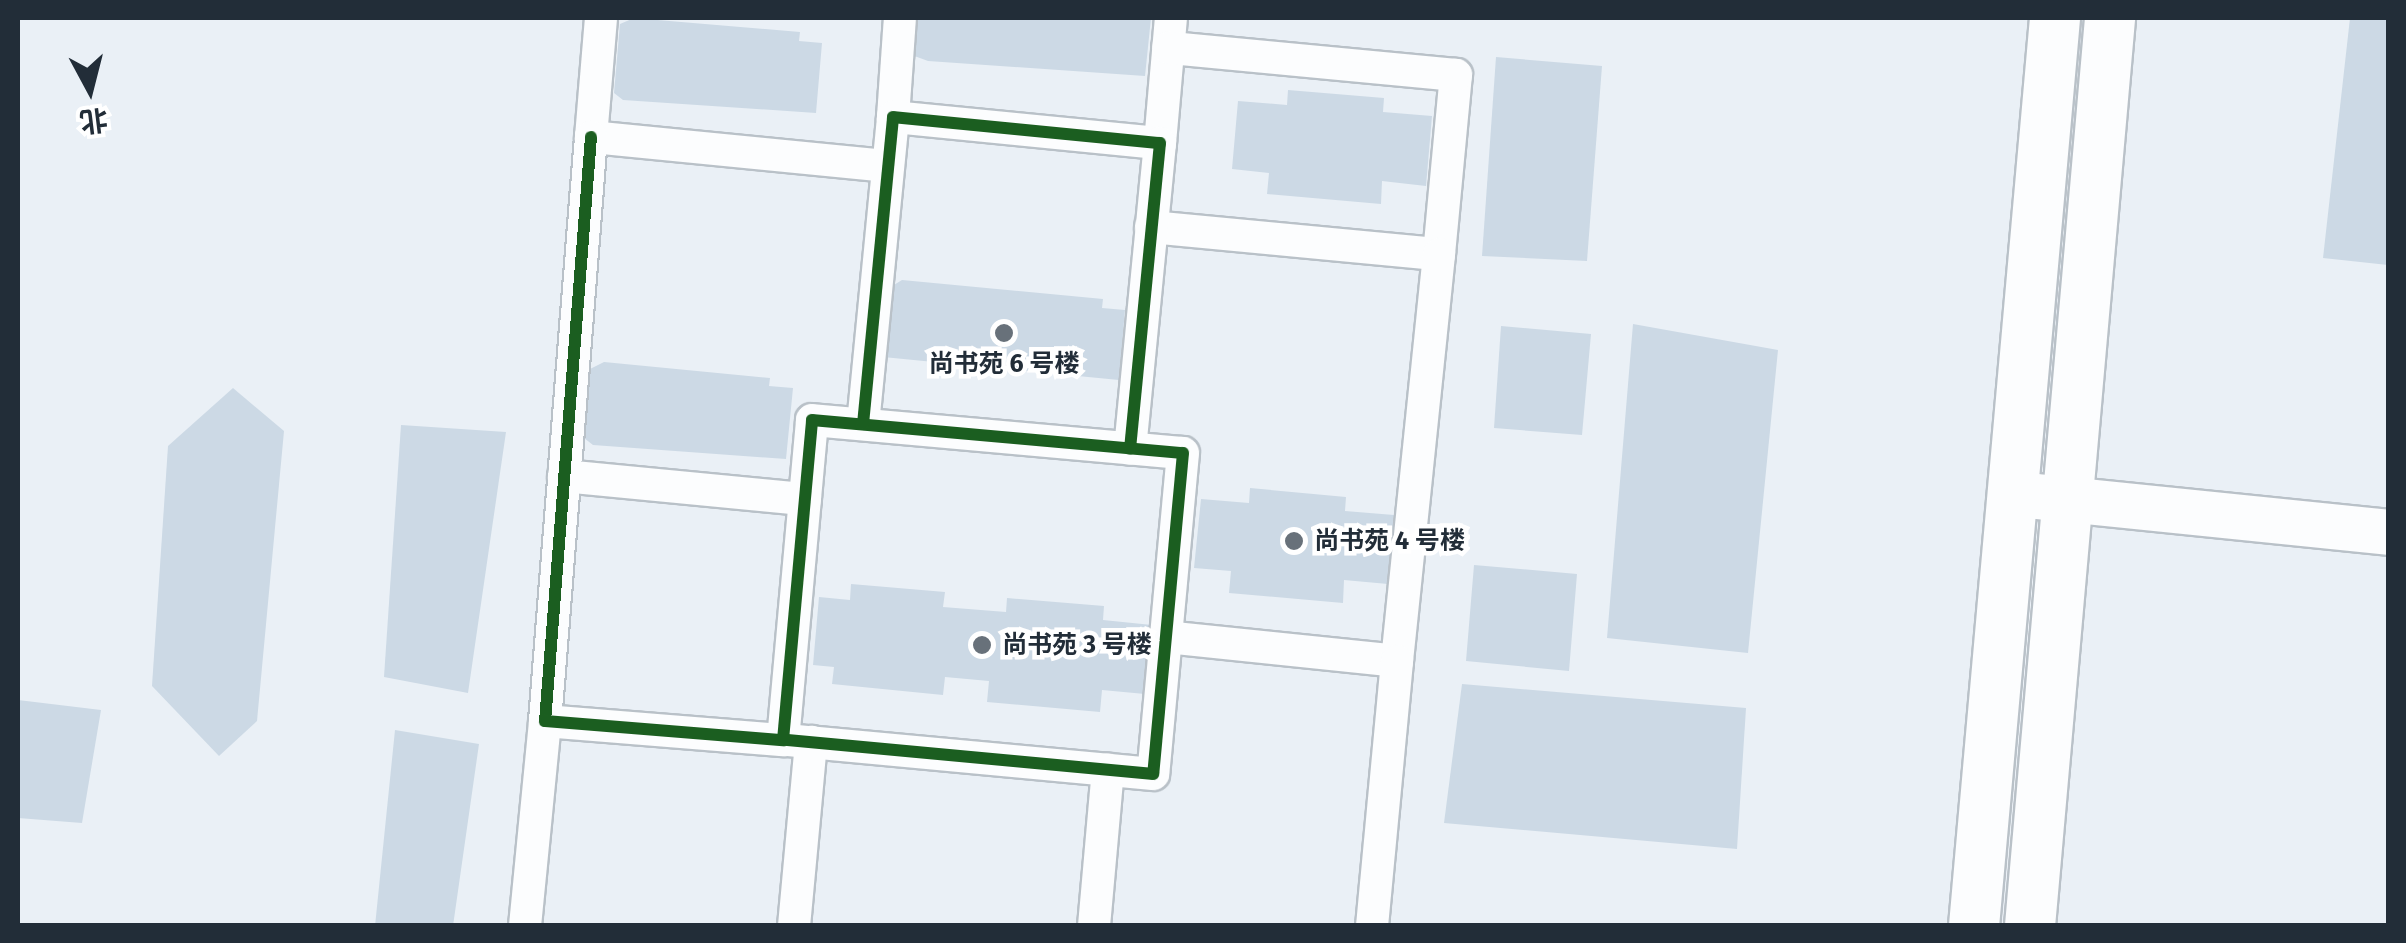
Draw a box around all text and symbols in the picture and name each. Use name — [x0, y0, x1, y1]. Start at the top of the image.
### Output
north arrow — [40, 40, 140, 140]
text: 北 — [78, 102, 110, 138]
marker: 尚书苑 6 号楼 — [993, 322, 1015, 344]
place label: 尚书苑 6 号楼 — [929, 349, 1079, 379]
place label: 尚书苑 4 号楼 — [1314, 526, 1465, 556]
marker: 尚书苑 4 号楼 — [1283, 530, 1305, 552]
place label: 尚书苑 3 号楼 — [1002, 630, 1152, 660]
marker: 尚书苑 3 号楼 — [971, 634, 993, 656]

